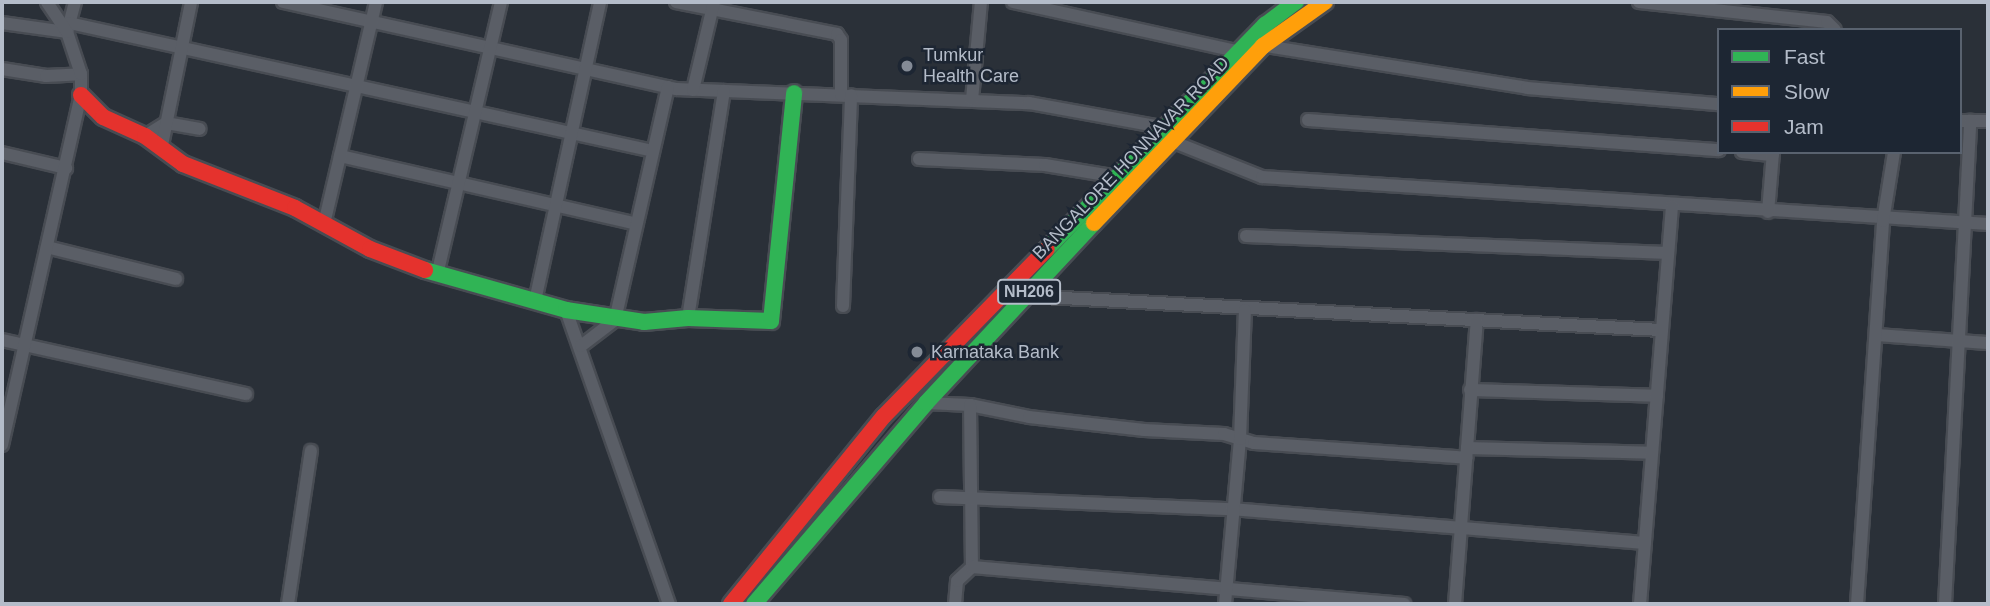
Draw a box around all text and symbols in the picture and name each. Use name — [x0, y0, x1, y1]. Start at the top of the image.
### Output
legend — [1717, 28, 1962, 154]
place label: Tumkur Health Care — [923, 45, 1019, 88]
text: Fast — [1784, 45, 1825, 68]
street label: BANGALORE HONNAVAR ROAD — [1028, 52, 1234, 264]
marker: Tumkur Health Care — [897, 56, 917, 76]
text: Slow — [1784, 80, 1830, 103]
text: Jam — [1784, 115, 1824, 138]
road number: NH206 — [996, 280, 1062, 304]
place label: Karnataka Bank — [931, 341, 1059, 363]
marker: Karnataka Bank — [909, 344, 925, 360]

